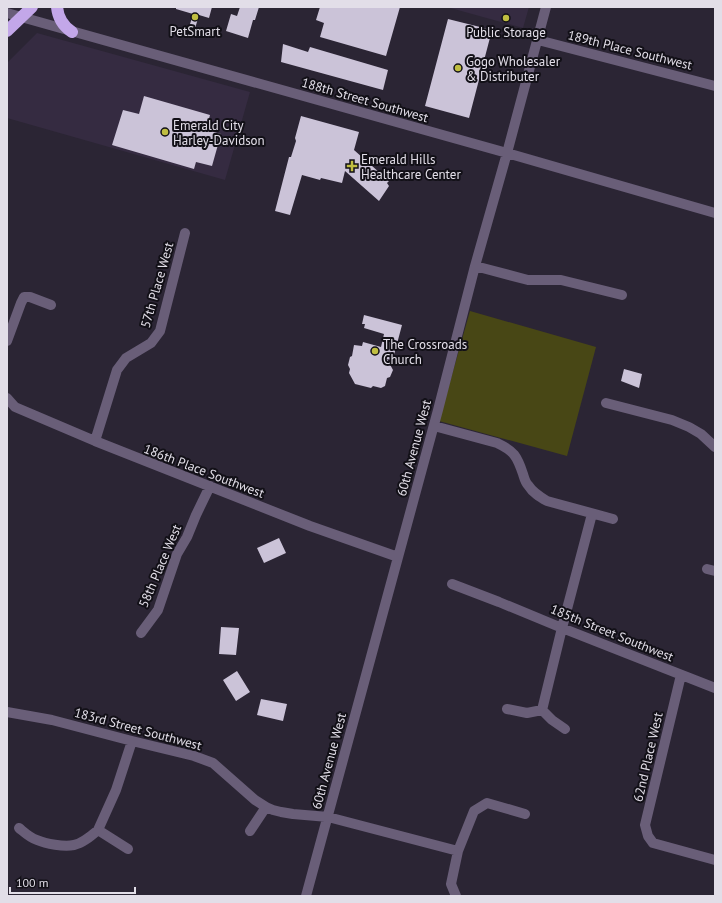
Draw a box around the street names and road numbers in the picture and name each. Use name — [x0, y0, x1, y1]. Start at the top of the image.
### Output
street label: 189th Place Southwest — [566, 26, 695, 74]
street label: 188th Street Southwest — [300, 74, 431, 126]
street label: 57th Place West — [137, 240, 178, 330]
street label: 60th Avenue West — [393, 397, 435, 498]
street label: 186th Place Southwest — [141, 440, 267, 502]
street label: 58th Place West — [135, 521, 185, 610]
street label: 185th Street Southwest — [548, 601, 677, 666]
street label: 183rd Street Southwest — [72, 704, 204, 754]
street label: 60th Avenue West — [308, 710, 350, 811]
street label: 62nd Place West — [629, 710, 667, 803]

